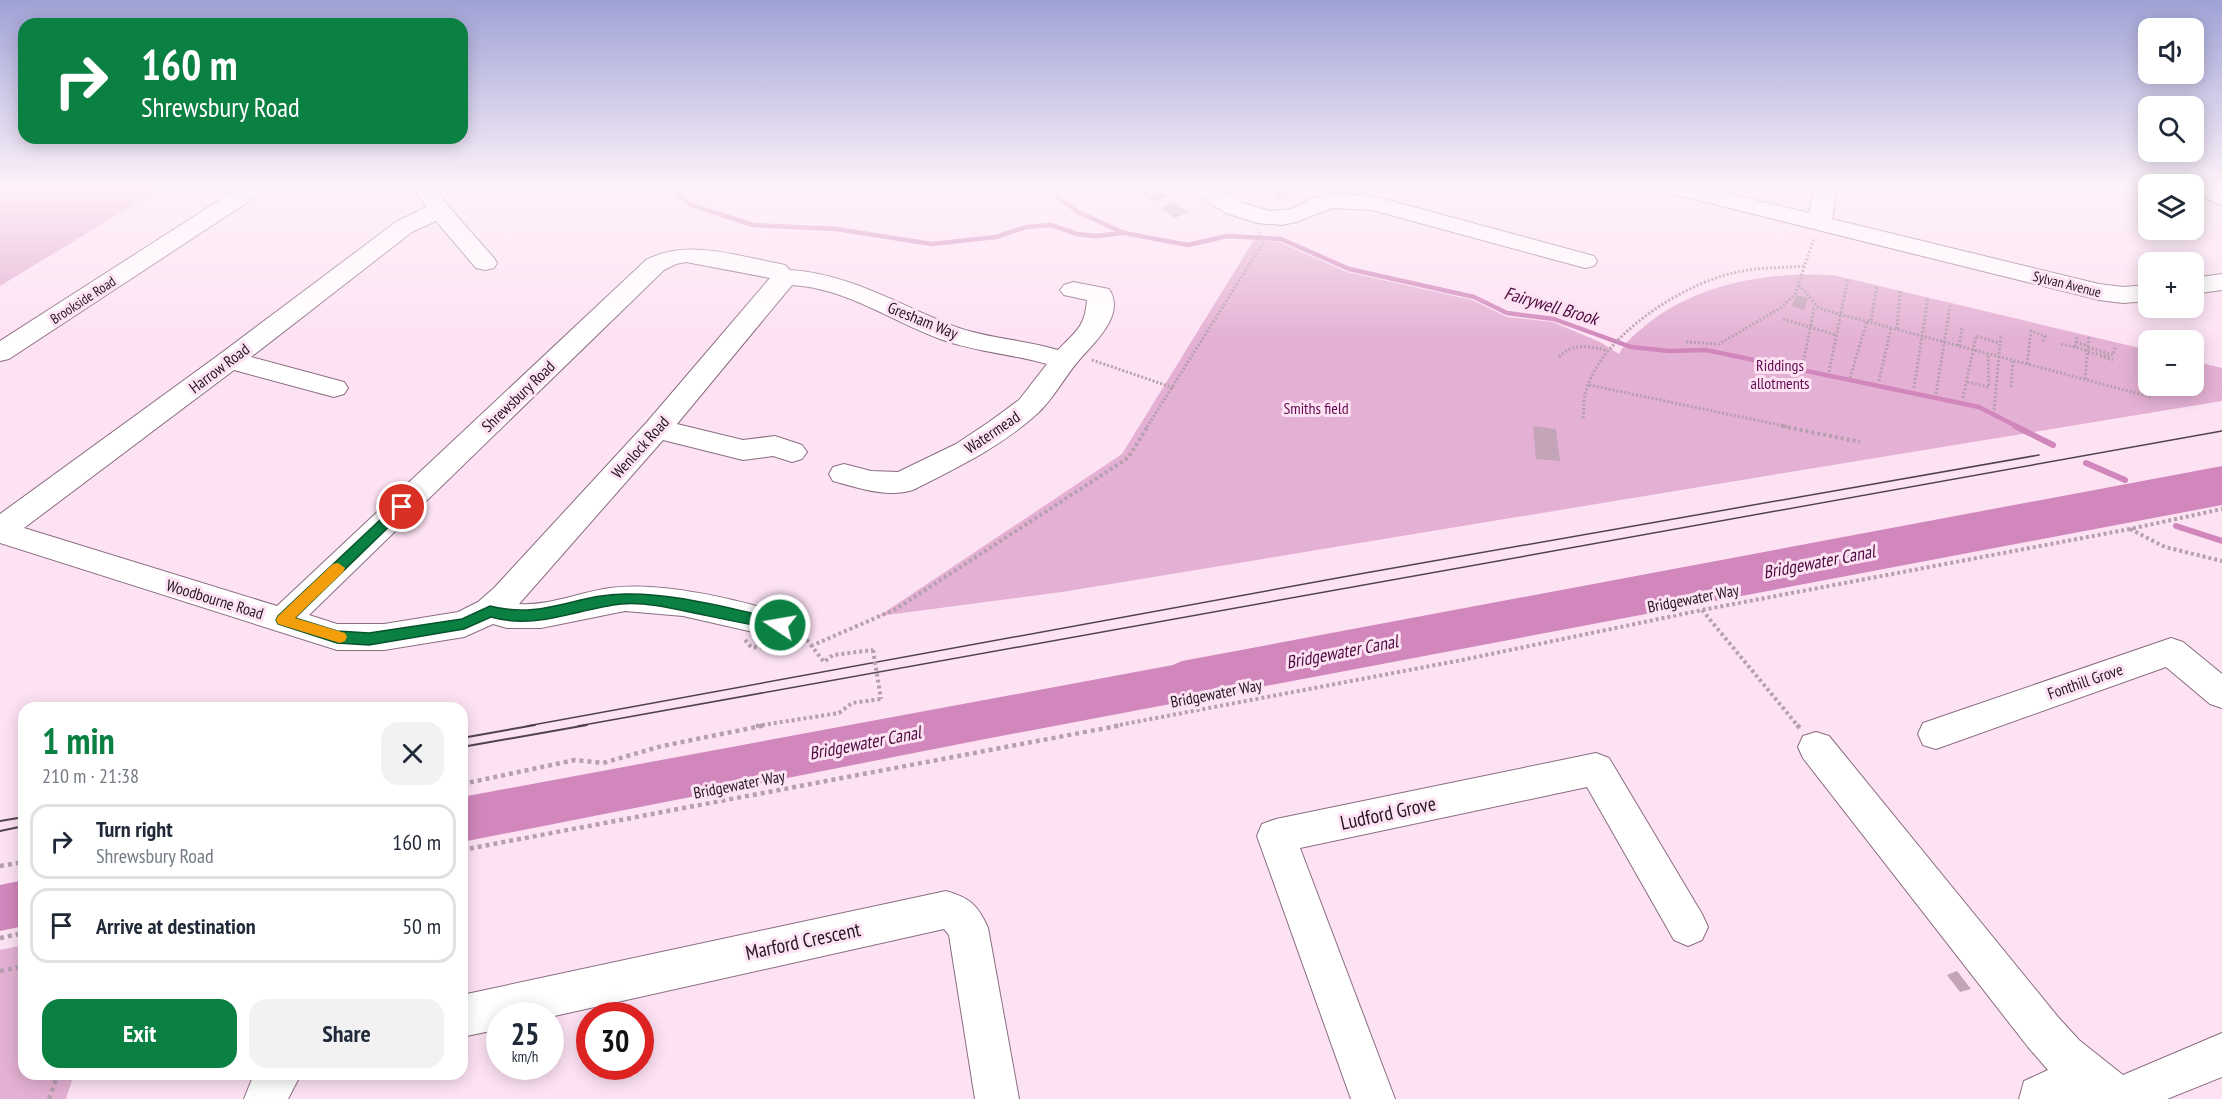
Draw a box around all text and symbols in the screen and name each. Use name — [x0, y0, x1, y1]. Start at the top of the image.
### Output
map controls — [2138, 18, 2204, 396]
button: sound — [2138, 18, 2204, 84]
text: 160 m — [141, 37, 238, 92]
icon: right — [42, 42, 120, 120]
text: Shrewsbury Road — [141, 90, 300, 124]
button: search — [2138, 96, 2204, 162]
button: layers — [2138, 174, 2204, 240]
button: + — [2138, 252, 2204, 318]
street label: Sylvan Avenue — [2031, 267, 2103, 301]
street label: Brookside Road — [47, 272, 119, 328]
water label: Fairywell Brook — [1502, 281, 1603, 330]
street label: Gresham Way — [885, 297, 961, 343]
button: − — [2138, 330, 2204, 396]
street label: Harrow Road — [185, 339, 253, 397]
park label: Riddings allotments — [1750, 355, 1810, 393]
street label: Shrewsbury Road — [477, 356, 559, 436]
park label: Smiths field — [1283, 398, 1349, 418]
street label: Watermead — [961, 406, 1023, 458]
street label: Wenlock Road — [607, 412, 673, 482]
pin — [376, 481, 427, 532]
icon: arrive — [385, 490, 418, 523]
water label: Bridgewater Canal — [1761, 539, 1879, 584]
street label: Woodbourne Road — [164, 575, 266, 623]
street label: Bridgewater Way — [1646, 579, 1740, 617]
position arrow — [748, 593, 812, 657]
water label: Bridgewater Canal — [1284, 629, 1402, 674]
street label: Fonthill Grove — [2045, 659, 2125, 703]
street label: Bridgewater Way — [1169, 674, 1263, 712]
text: 1 min — [42, 717, 115, 764]
water label: Bridgewater Canal — [807, 720, 925, 765]
button: close — [381, 722, 444, 785]
text: 210 m · 21:38 — [42, 763, 139, 789]
street label: Bridgewater Way — [692, 765, 786, 803]
street label: Ludford Grove — [1338, 790, 1438, 836]
text: Turn right — [96, 815, 173, 843]
icon: right — [45, 825, 78, 858]
text: 160 m — [392, 828, 441, 856]
text: Shrewsbury Road — [96, 843, 214, 869]
icon: arrive — [45, 909, 78, 942]
text: Arrive at destination — [96, 912, 256, 940]
text: 50 m — [402, 912, 441, 940]
street label: Marford Crescent — [743, 916, 863, 966]
button: Exit — [42, 999, 237, 1068]
button: Share — [249, 999, 444, 1068]
speed limit sign: 30 — [576, 1002, 654, 1080]
text: 25 — [511, 1014, 539, 1053]
text: km/h — [512, 1047, 538, 1066]

